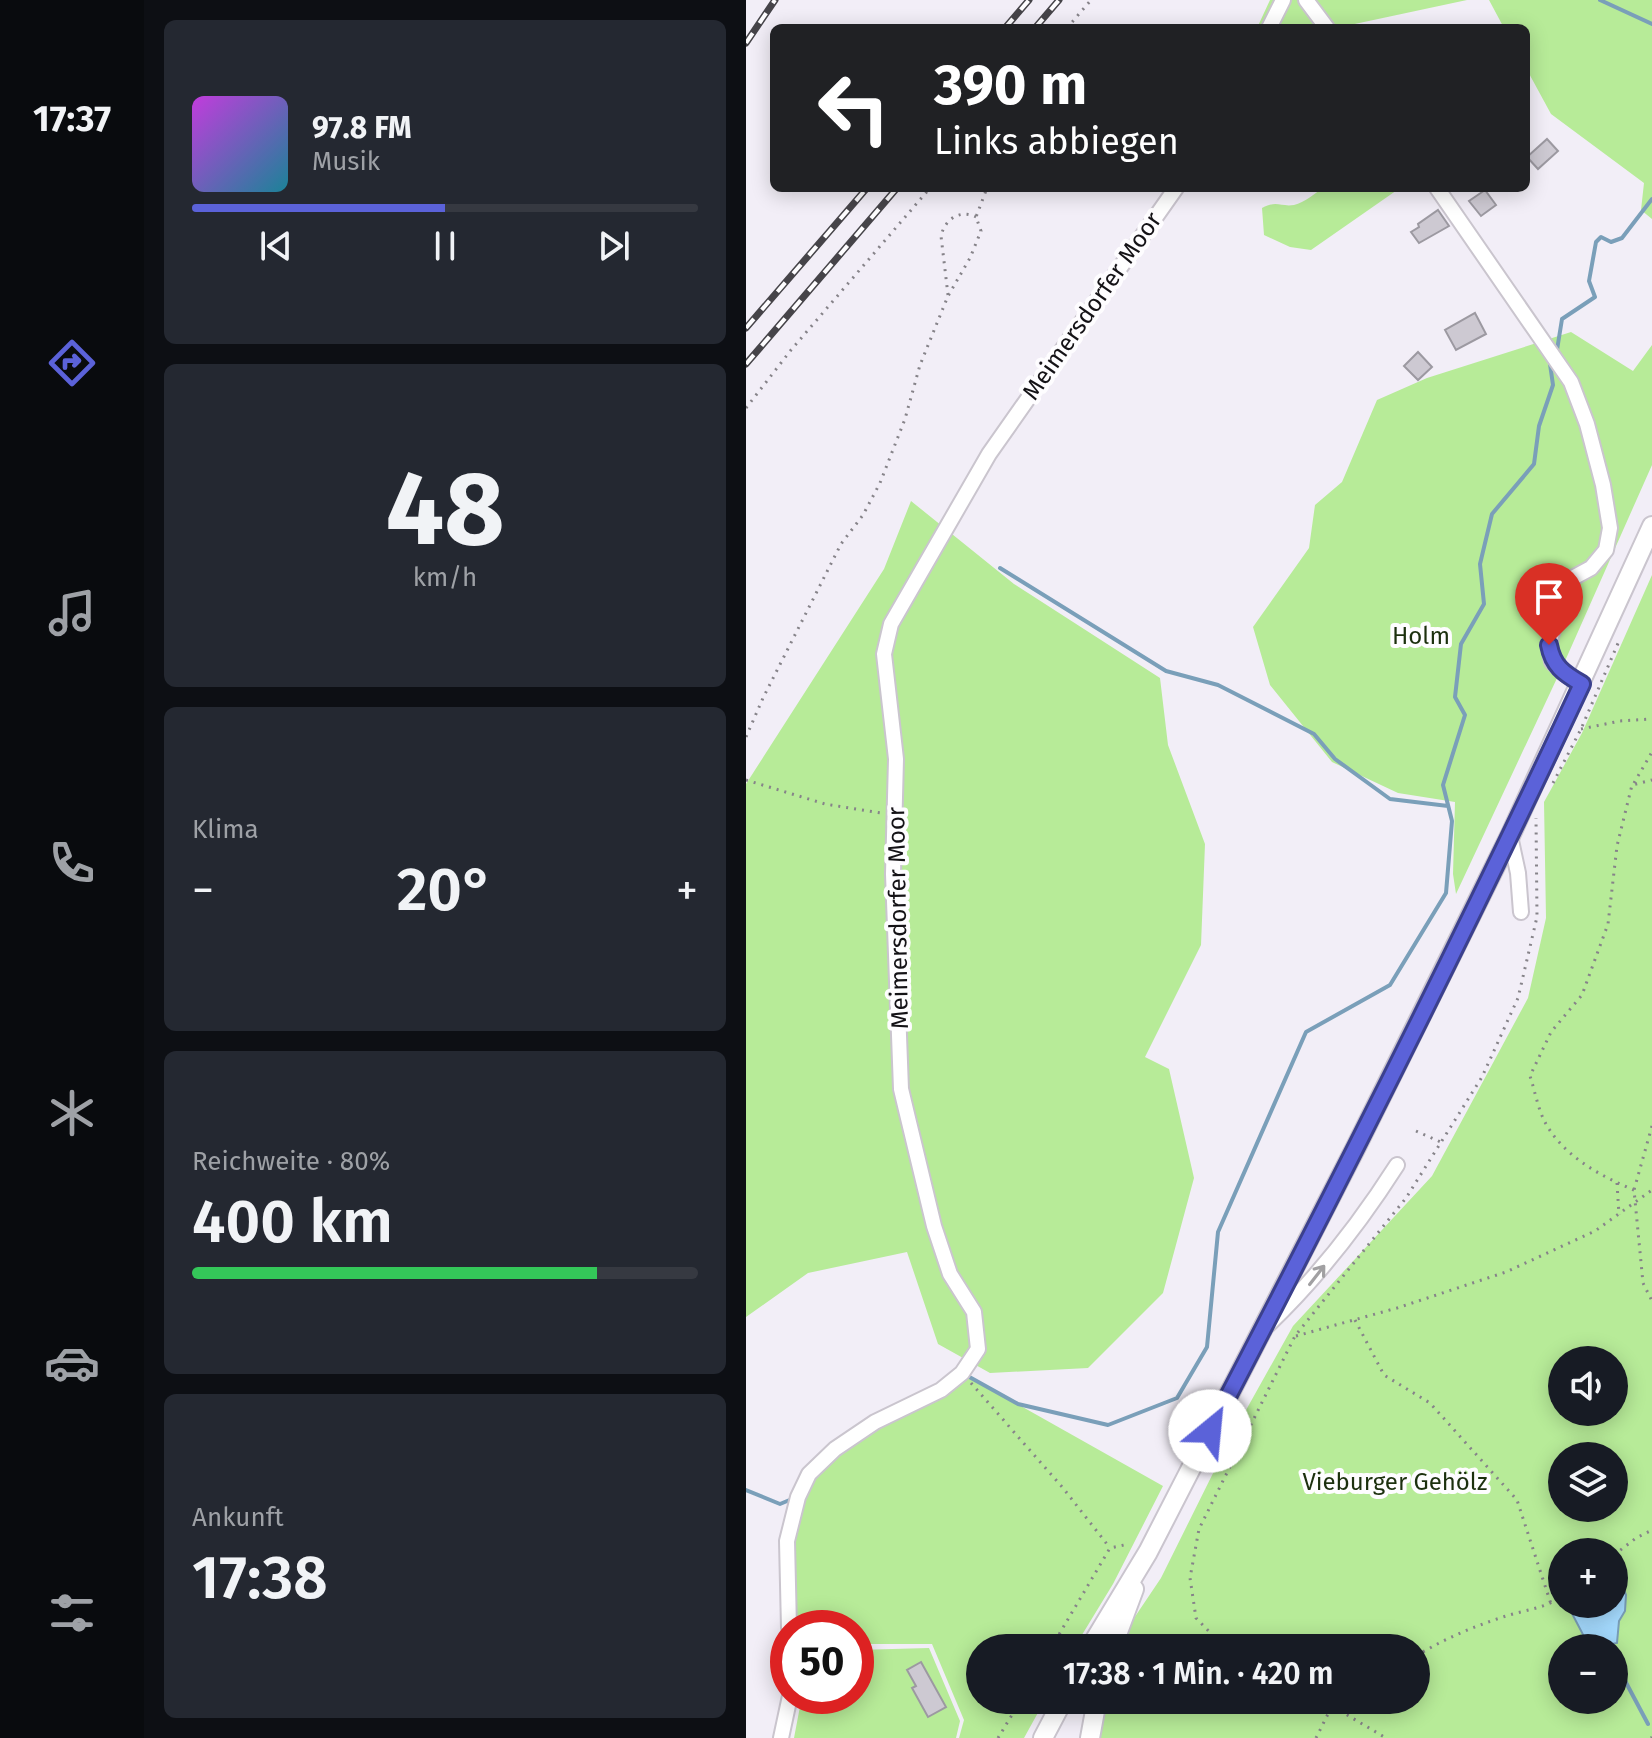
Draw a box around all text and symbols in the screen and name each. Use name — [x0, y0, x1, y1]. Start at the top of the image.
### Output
text: 390 m — [934, 52, 1087, 119]
icon: left — [802, 56, 906, 160]
text: 17:37 — [33, 97, 111, 141]
text: 97.8 FM — [312, 110, 412, 146]
text: Links abbiegen — [934, 120, 1179, 164]
text: Musik — [312, 146, 380, 177]
street label: Meimersdorfer Moor — [1017, 206, 1168, 405]
icon: previous — [254, 224, 298, 268]
icon: pause — [423, 224, 467, 268]
icon: next — [592, 224, 636, 268]
icon: directions — [44, 335, 100, 391]
text: 48 — [385, 447, 505, 572]
text: km/h — [413, 562, 477, 593]
pin — [1515, 563, 1583, 645]
icon: arrive — [1527, 575, 1571, 619]
icon: music — [44, 585, 100, 641]
park label: Holm — [1392, 622, 1450, 650]
street label: Meimersdorfer Moor — [882, 806, 914, 1029]
text: Klima — [192, 814, 259, 845]
icon: phone — [44, 835, 100, 891]
text: 20° — [397, 854, 493, 926]
text: − — [192, 864, 214, 917]
text: + — [676, 864, 698, 917]
icon: climate — [44, 1085, 100, 1141]
text: Reichweite · 80% — [192, 1146, 390, 1177]
text: 400 km — [192, 1186, 393, 1258]
one-way arrow — [1308, 1265, 1325, 1286]
icon: car — [44, 1335, 100, 1391]
map controls — [1548, 1346, 1628, 1714]
button: sound — [1548, 1346, 1628, 1426]
position arrow — [1168, 1389, 1252, 1473]
button: layers — [1548, 1442, 1628, 1522]
park label: Vieburger Gehölz — [1302, 1468, 1488, 1496]
text: Ankunft — [192, 1502, 284, 1533]
button: + — [1548, 1538, 1628, 1618]
text: 17:38 — [192, 1542, 328, 1614]
icon: filters — [44, 1585, 100, 1641]
speed limit sign: 50 — [770, 1610, 874, 1714]
button: − — [1548, 1634, 1628, 1714]
text: 17:38 · 1 Min. · 420 m — [1063, 1656, 1333, 1692]

